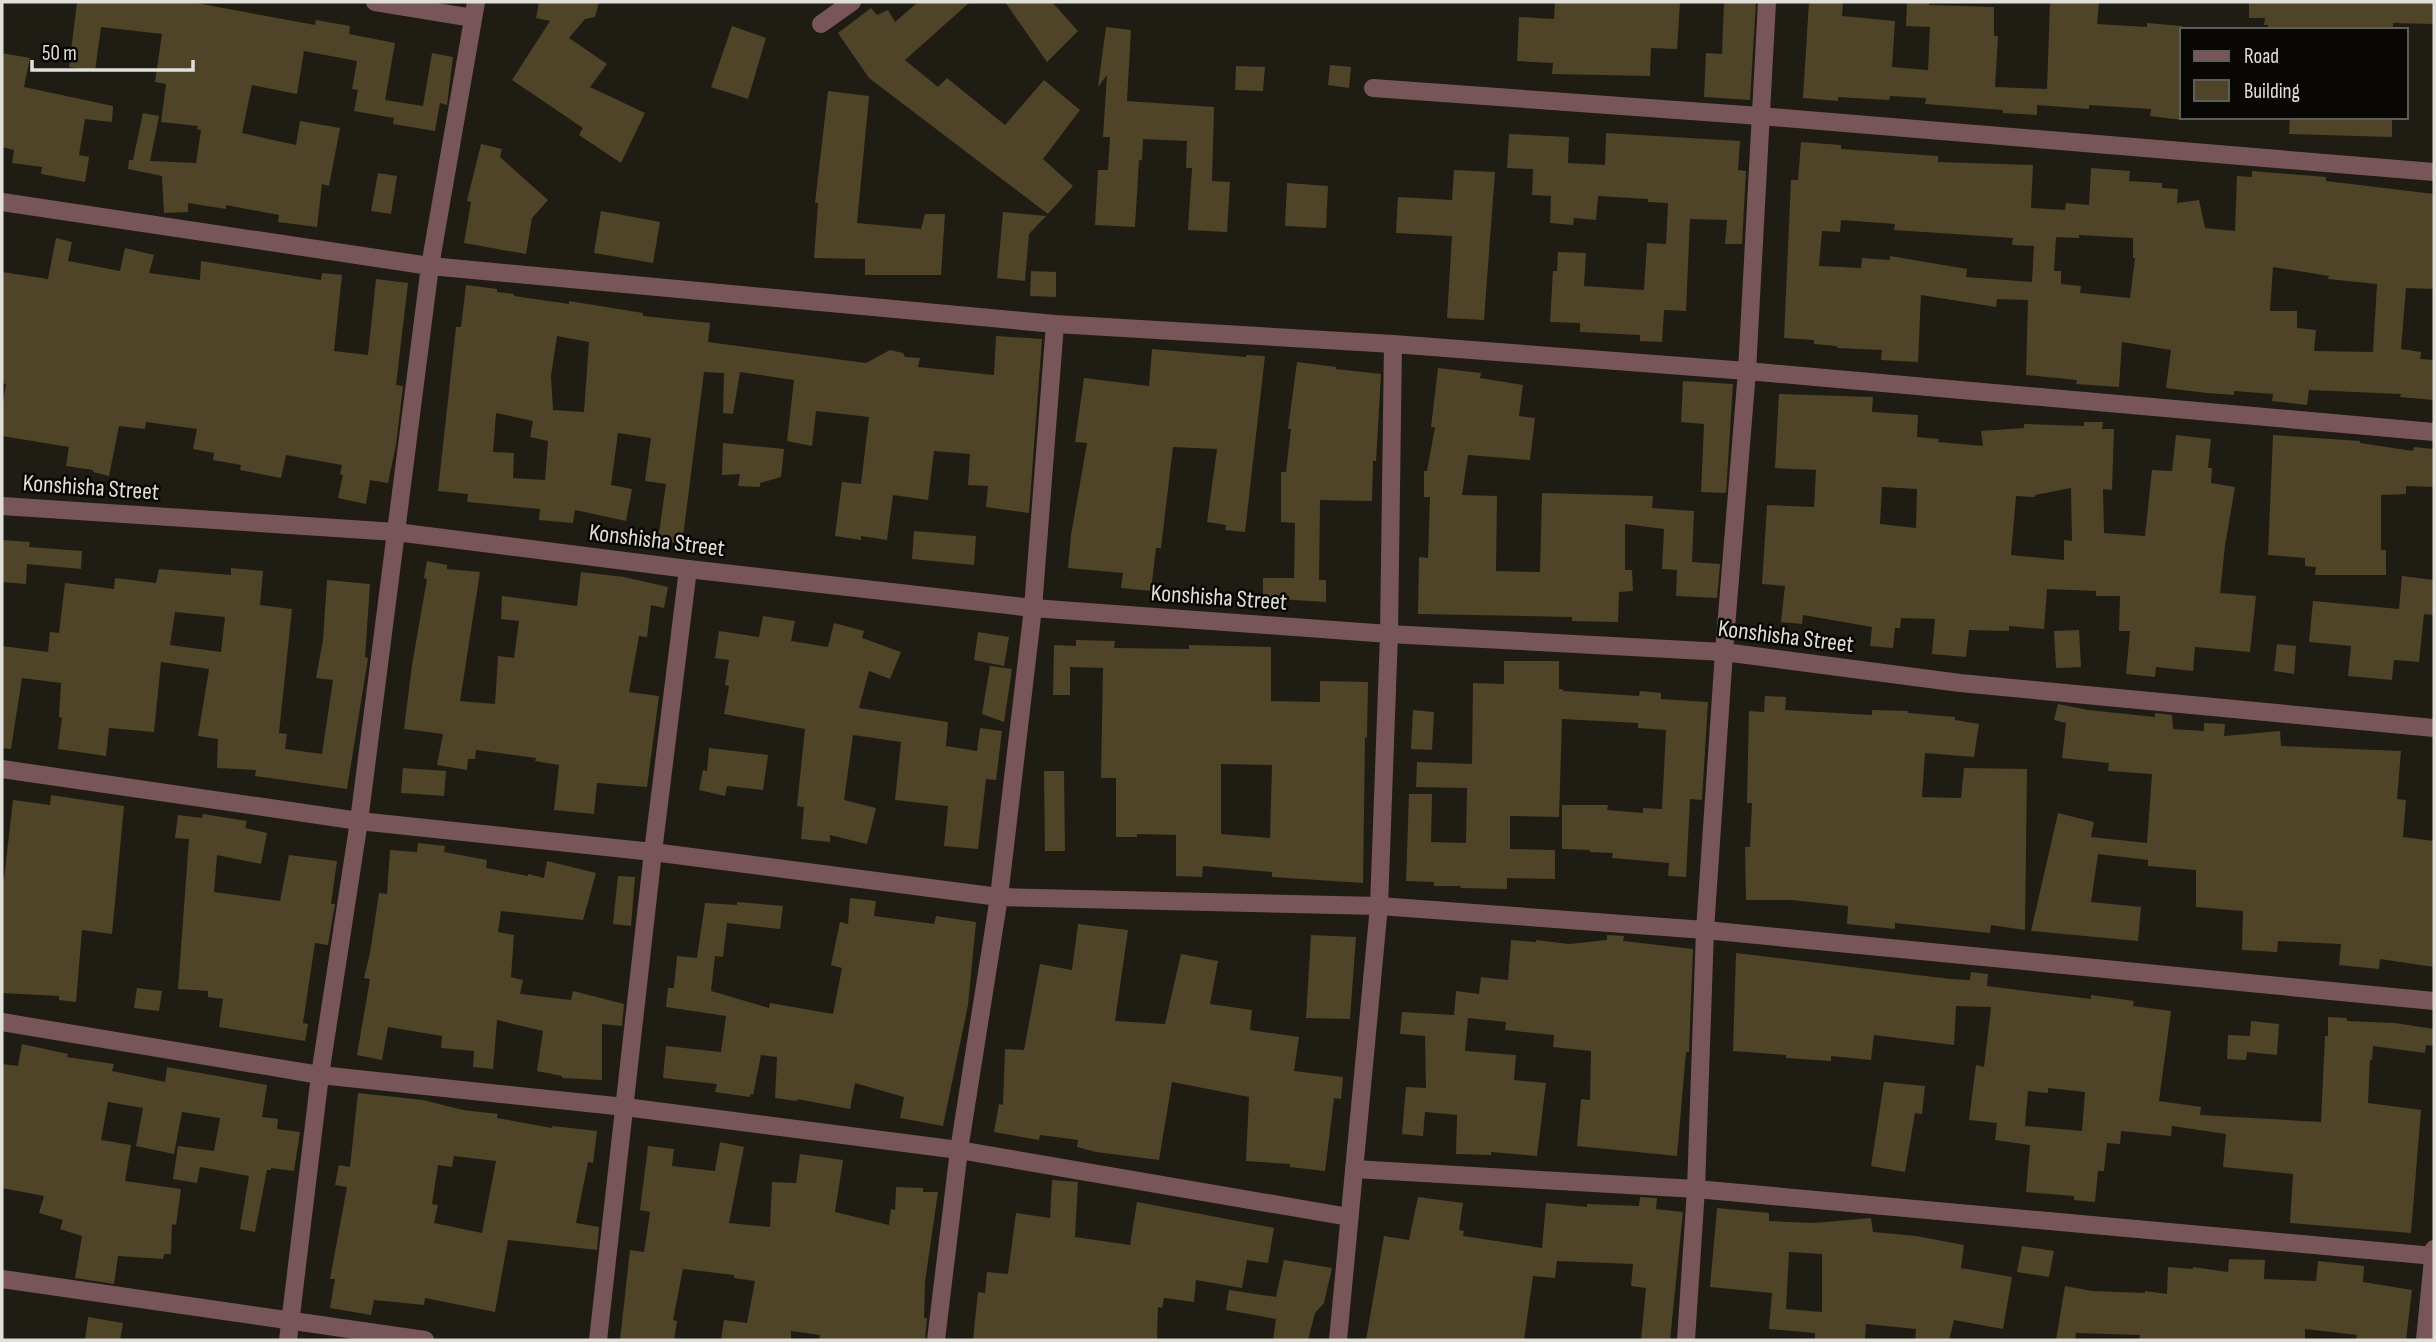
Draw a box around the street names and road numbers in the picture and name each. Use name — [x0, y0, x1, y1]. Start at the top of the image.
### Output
street label: Konshisha Street — [22, 468, 160, 507]
street label: Konshisha Street — [587, 518, 727, 563]
street label: Konshisha Street — [1150, 578, 1288, 617]
street label: Konshisha Street — [1716, 614, 1856, 659]

